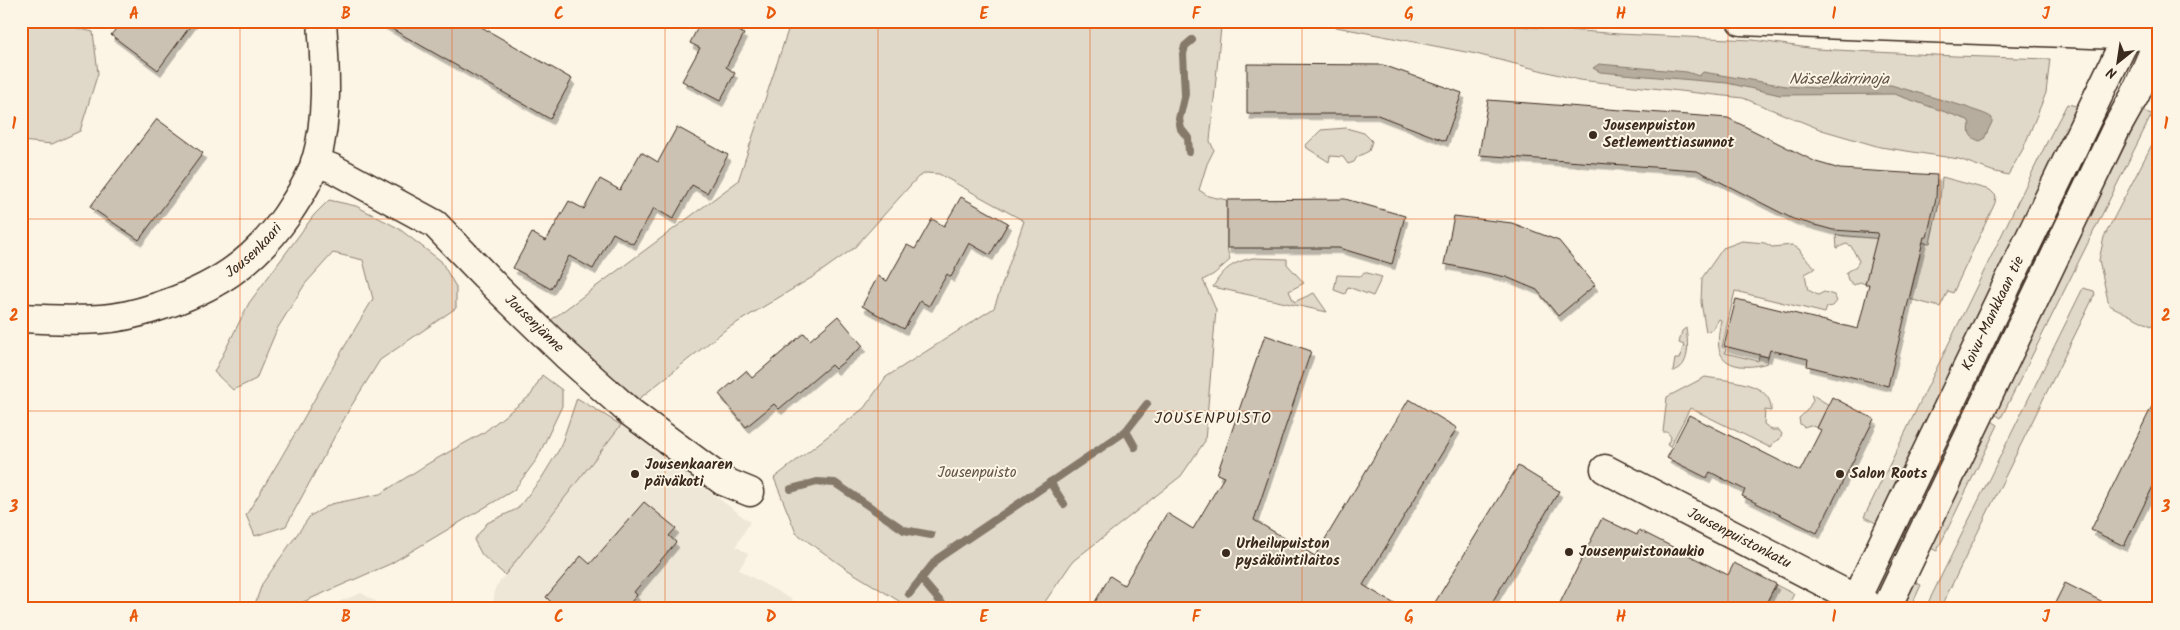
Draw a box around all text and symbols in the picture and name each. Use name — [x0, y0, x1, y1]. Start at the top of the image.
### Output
text: A — [129, 2, 139, 27]
text: B — [341, 2, 351, 27]
text: C — [554, 2, 564, 27]
text: D — [766, 2, 777, 27]
text: E — [980, 2, 990, 27]
text: F — [1192, 2, 1202, 27]
text: G — [1404, 2, 1414, 27]
text: H — [1616, 2, 1626, 27]
text: I — [1832, 2, 1837, 27]
text: J — [2042, 2, 2051, 27]
north arrow — [2092, 38, 2142, 88]
text: N — [2103, 61, 2121, 84]
water label: Nässelkärrinoja — [1789, 67, 1890, 92]
text: 1 — [12, 112, 17, 137]
text: 1 — [2164, 112, 2169, 137]
place label: Jousenpuiston Setlementtiasunnot — [1603, 114, 1734, 155]
marker: Jousenpuiston Setlementtiasunnot — [1587, 129, 1599, 141]
street label: Jousenkaari — [220, 217, 290, 285]
street label: Koivu-Mankkaan tie — [1955, 252, 2031, 375]
street label: Jousenjänne — [498, 289, 570, 359]
text: 2 — [9, 304, 19, 329]
text: 2 — [2161, 304, 2171, 329]
district label: JOUSENPUISTO — [1154, 406, 1272, 431]
place label: Jousenkaaren päiväkoti — [644, 453, 733, 494]
park label: Jousenpuisto — [937, 461, 1017, 485]
place label: Salon Roots — [1850, 462, 1927, 486]
marker: Jousenkaaren päiväkoti — [629, 468, 641, 480]
marker: Salon Roots — [1834, 468, 1846, 480]
text: 3 — [9, 495, 19, 520]
text: 3 — [2161, 495, 2171, 520]
street label: Jousenpuistonkatu — [1683, 502, 1795, 575]
place label: Urheilupuiston pysäköintilaitos — [1235, 532, 1340, 573]
place label: Jousenpuistonaukio — [1579, 540, 1704, 564]
marker: Jousenpuistonaukio — [1563, 546, 1575, 558]
marker: Urheilupuiston pysäköintilaitos — [1220, 547, 1232, 559]
text: A — [129, 605, 139, 630]
text: B — [341, 605, 351, 630]
text: C — [554, 605, 564, 630]
text: D — [766, 605, 777, 630]
text: E — [980, 605, 990, 630]
text: F — [1192, 605, 1202, 630]
text: G — [1404, 605, 1414, 630]
text: H — [1616, 605, 1626, 630]
text: I — [1832, 605, 1837, 630]
text: J — [2042, 605, 2051, 630]

